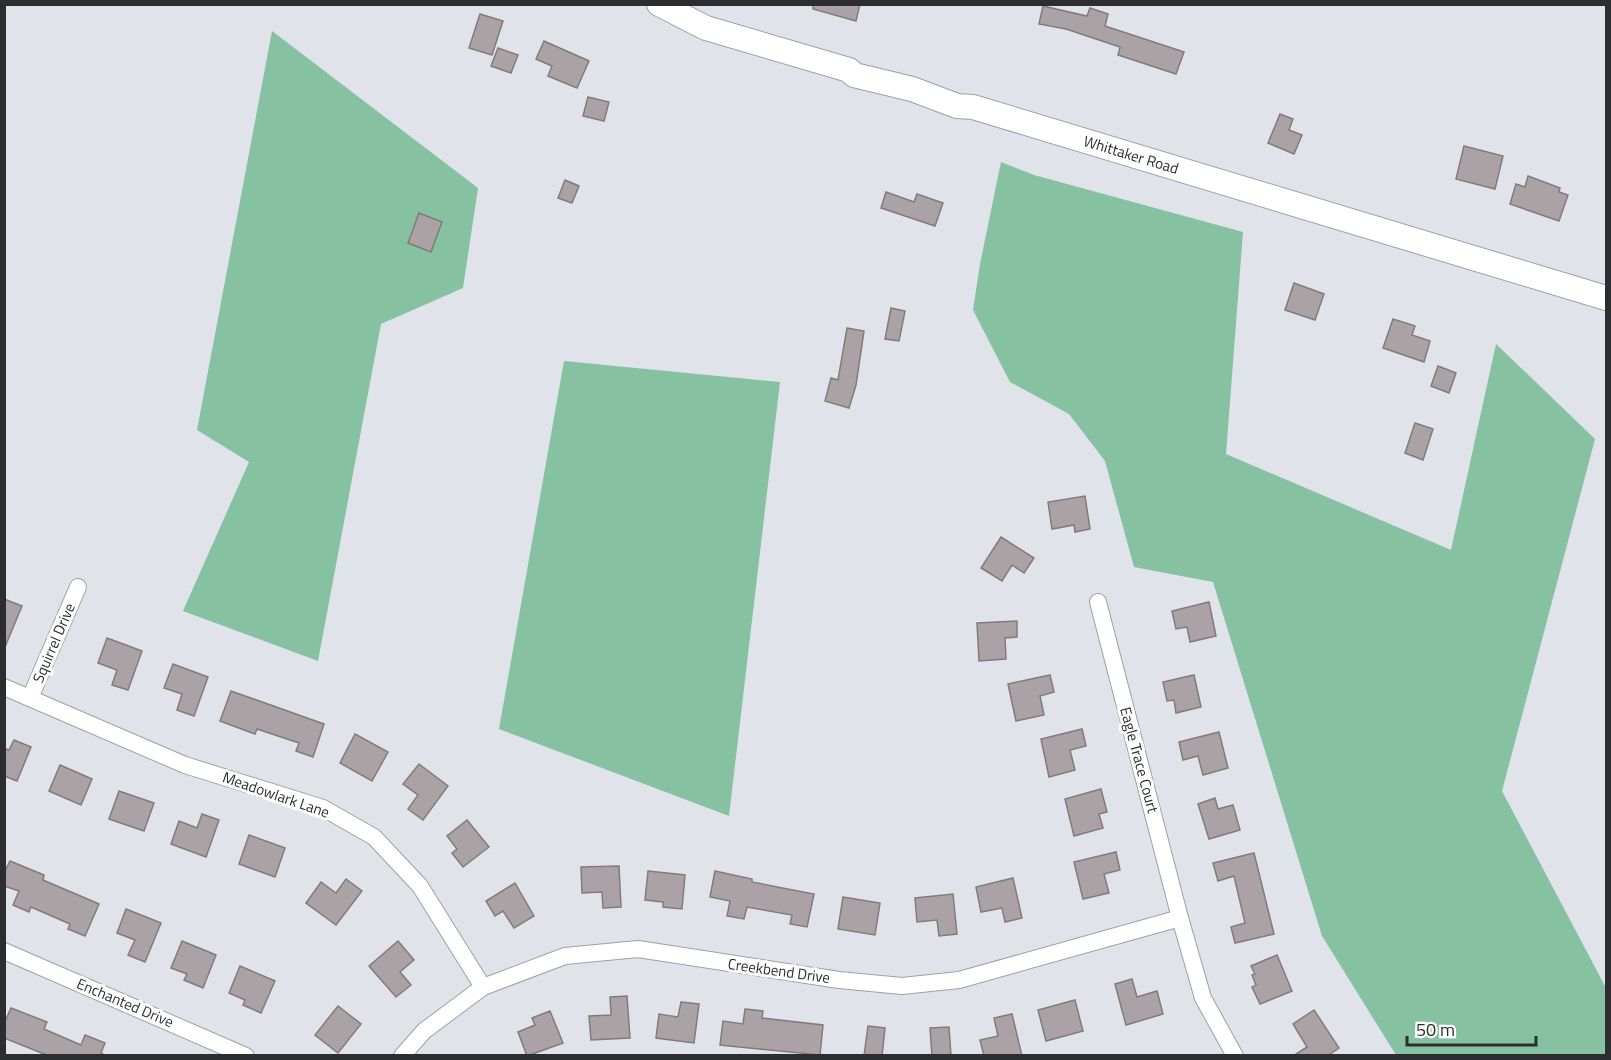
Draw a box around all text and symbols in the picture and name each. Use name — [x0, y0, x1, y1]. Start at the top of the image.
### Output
street label: Whittaker Road — [1081, 129, 1181, 180]
street label: Squirrel Drive — [26, 599, 81, 686]
street label: Eagle Trace Court — [1114, 704, 1165, 816]
street label: Meadowlark Lane — [220, 765, 333, 824]
street label: Creekbend Drive — [726, 952, 832, 989]
street label: Enchanted Drive — [73, 972, 177, 1033]
scale bar — [1407, 1009, 1536, 1047]
text: 50 m — [1416, 1016, 1455, 1043]

